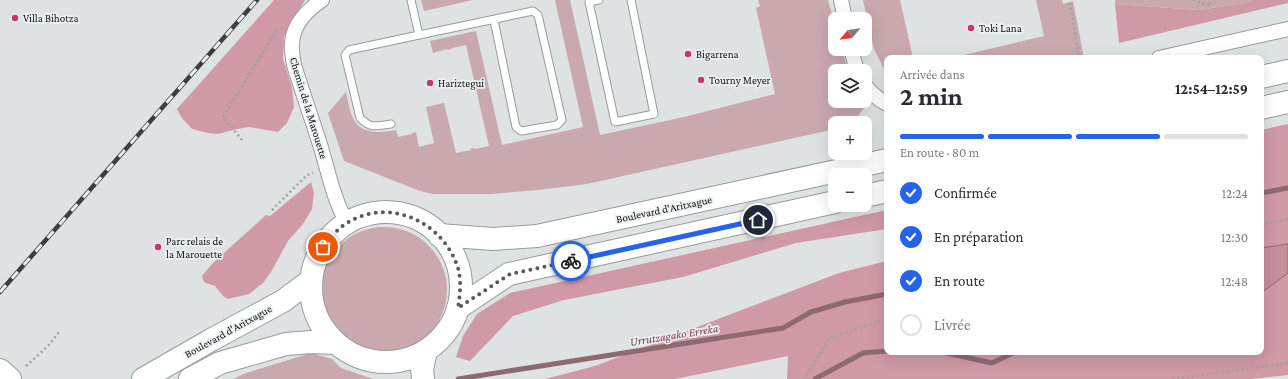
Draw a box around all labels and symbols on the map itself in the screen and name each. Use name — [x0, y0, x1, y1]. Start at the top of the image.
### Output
place label: Villa Bihotza — [23, 12, 79, 24]
north arrow — [828, 12, 872, 56]
marker: Villa Bihotza — [10, 13, 20, 23]
place label: Toki Lana — [979, 22, 1022, 34]
marker: Toki Lana — [966, 23, 976, 33]
place label: Bigarrena — [696, 48, 739, 61]
marker: Bigarrena — [683, 49, 693, 59]
street label: Chemin de la Marouette — [288, 56, 330, 160]
place label: Tourny Meyer — [709, 74, 771, 87]
marker: Tourny Meyer — [696, 75, 706, 85]
place label: Hariztegui — [438, 77, 484, 90]
marker: Hariztegui — [425, 78, 435, 88]
street label: Boulevard d'Aritxague — [615, 193, 713, 226]
pin — [741, 203, 775, 237]
pin — [306, 230, 340, 264]
place label: Parc relais de la Marouette — [166, 235, 223, 260]
courier — [551, 241, 591, 281]
marker: Parc relais de la Marouette — [153, 242, 163, 252]
street label: Boulevard d'Aritxague — [182, 302, 274, 361]
water label: Urrutzagako Erreka — [629, 321, 720, 349]

